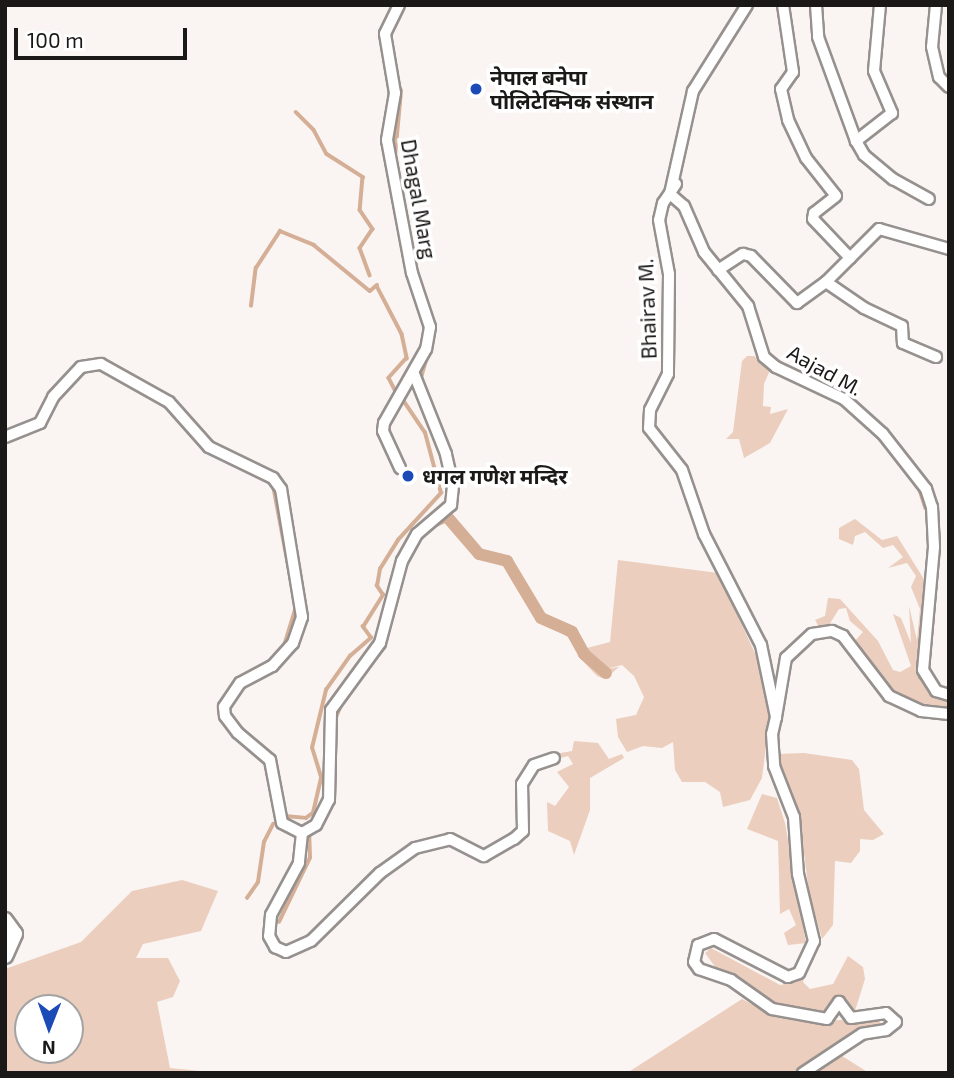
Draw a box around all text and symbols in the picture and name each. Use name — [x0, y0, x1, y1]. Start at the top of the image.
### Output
scale bar — [18, 14, 191, 58]
text: 100 m — [27, 27, 84, 52]
place label: नेपाल बनेपा पोलिटेक्निक संस्थान — [490, 64, 653, 114]
marker: नेपाल बनेपा पोलिटेक्निक संस्थान — [468, 81, 484, 97]
street label: Dhagal Marg — [396, 137, 442, 261]
street label: Bhairav M. — [633, 258, 661, 360]
street label: Aajad M. — [783, 339, 867, 401]
place label: धगल गणेश मन्दिर — [422, 463, 568, 489]
marker: धगल गणेश मन्दिर — [400, 468, 416, 484]
north arrow — [14, 994, 84, 1064]
text: N — [42, 1037, 56, 1060]

